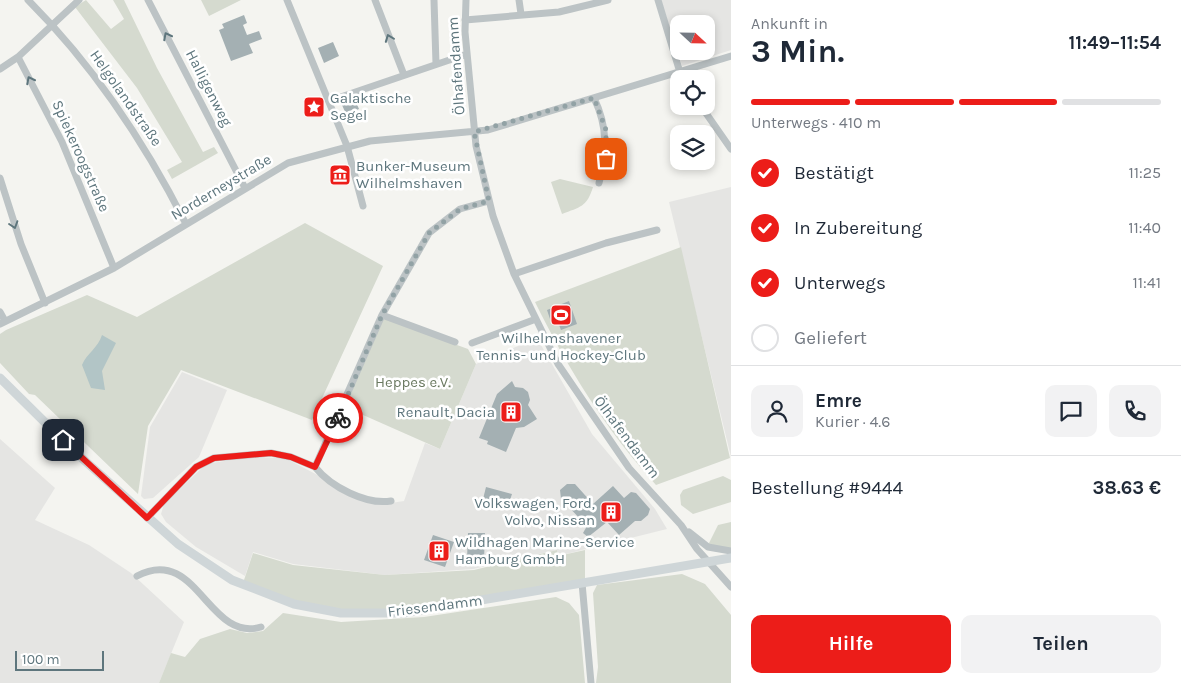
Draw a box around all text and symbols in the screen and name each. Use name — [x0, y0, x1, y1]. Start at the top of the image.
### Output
text: Ankunft in — [751, 14, 828, 33]
north arrow — [670, 15, 715, 60]
map controls — [670, 15, 715, 170]
street label: Ölhafendamm — [444, 16, 468, 116]
one-way arrow — [163, 32, 173, 41]
text: 11:49–11:54 — [1068, 32, 1161, 54]
text: 3 Min. — [751, 33, 844, 70]
one-way arrow — [385, 34, 395, 42]
street label: Helgolandstraße — [86, 47, 166, 149]
street label: Halligenweg — [182, 47, 236, 130]
button: locate — [670, 70, 715, 115]
one-way arrow — [26, 76, 36, 85]
place label: Galaktische Segel — [330, 89, 411, 124]
place icon: Galaktische Segel — [302, 95, 326, 119]
street label: Spiekeroogstraße — [48, 97, 114, 215]
text: Unterwegs · 410 m — [751, 113, 881, 132]
button: layers — [670, 125, 715, 170]
pin — [585, 138, 627, 180]
icon: bag — [592, 145, 620, 173]
street label: Norderneystraße — [168, 150, 274, 224]
place label: Bunker-Museum Wilhelmshaven — [356, 157, 471, 192]
icon: check — [751, 159, 779, 187]
text: Bestätigt — [794, 162, 874, 184]
museum icon: Bunker-Museum Wilhelmshaven — [328, 163, 352, 187]
text: 11:25 — [1128, 163, 1161, 182]
icon: check — [751, 214, 779, 242]
text: In Zubereitung — [794, 217, 922, 239]
text: 11:40 — [1128, 218, 1161, 237]
one-way arrow — [9, 220, 19, 229]
icon: check — [751, 269, 779, 297]
text: Unterwegs — [794, 272, 886, 294]
text: 11:41 — [1133, 273, 1161, 292]
sports icon: Wilhelmshavener Tennis- und Hockey-Club — [549, 303, 573, 327]
text: Geliefert — [794, 327, 867, 349]
place label: Wilhelmshavener Tennis- und Hockey-Club — [476, 329, 646, 364]
park label: Heppes e.V. — [375, 373, 451, 391]
button: person — [751, 385, 803, 437]
button: chat — [1045, 385, 1097, 437]
button: phone — [1109, 385, 1161, 437]
text: Emre — [815, 390, 862, 412]
street label: Ölhafendamm — [590, 392, 664, 482]
courier — [313, 393, 363, 443]
building icon: Renault, Dacia — [499, 400, 523, 424]
place label: Renault, Dacia — [397, 403, 495, 421]
icon: bike — [324, 404, 352, 432]
text: Kurier · 4.6 — [815, 412, 890, 431]
pin — [42, 419, 84, 461]
icon: home — [49, 426, 77, 454]
text: Bestellung #9444 — [751, 477, 903, 499]
text: 38.63 € — [1093, 477, 1161, 499]
place label: Volkswagen, Ford, Volvo, Nissan — [474, 494, 595, 529]
building icon: Volkswagen, Ford, Volvo, Nissan — [599, 500, 623, 524]
place label: Wildhagen Marine-Service Hamburg GmbH — [455, 533, 635, 568]
building icon: Wildhagen Marine-Service Hamburg GmbH — [427, 539, 451, 563]
street label: Friesendamm — [387, 591, 483, 621]
button: Hilfe — [751, 615, 951, 673]
button: Teilen — [961, 615, 1161, 673]
scale bar — [15, 648, 104, 671]
text: 100 m — [22, 651, 60, 668]

